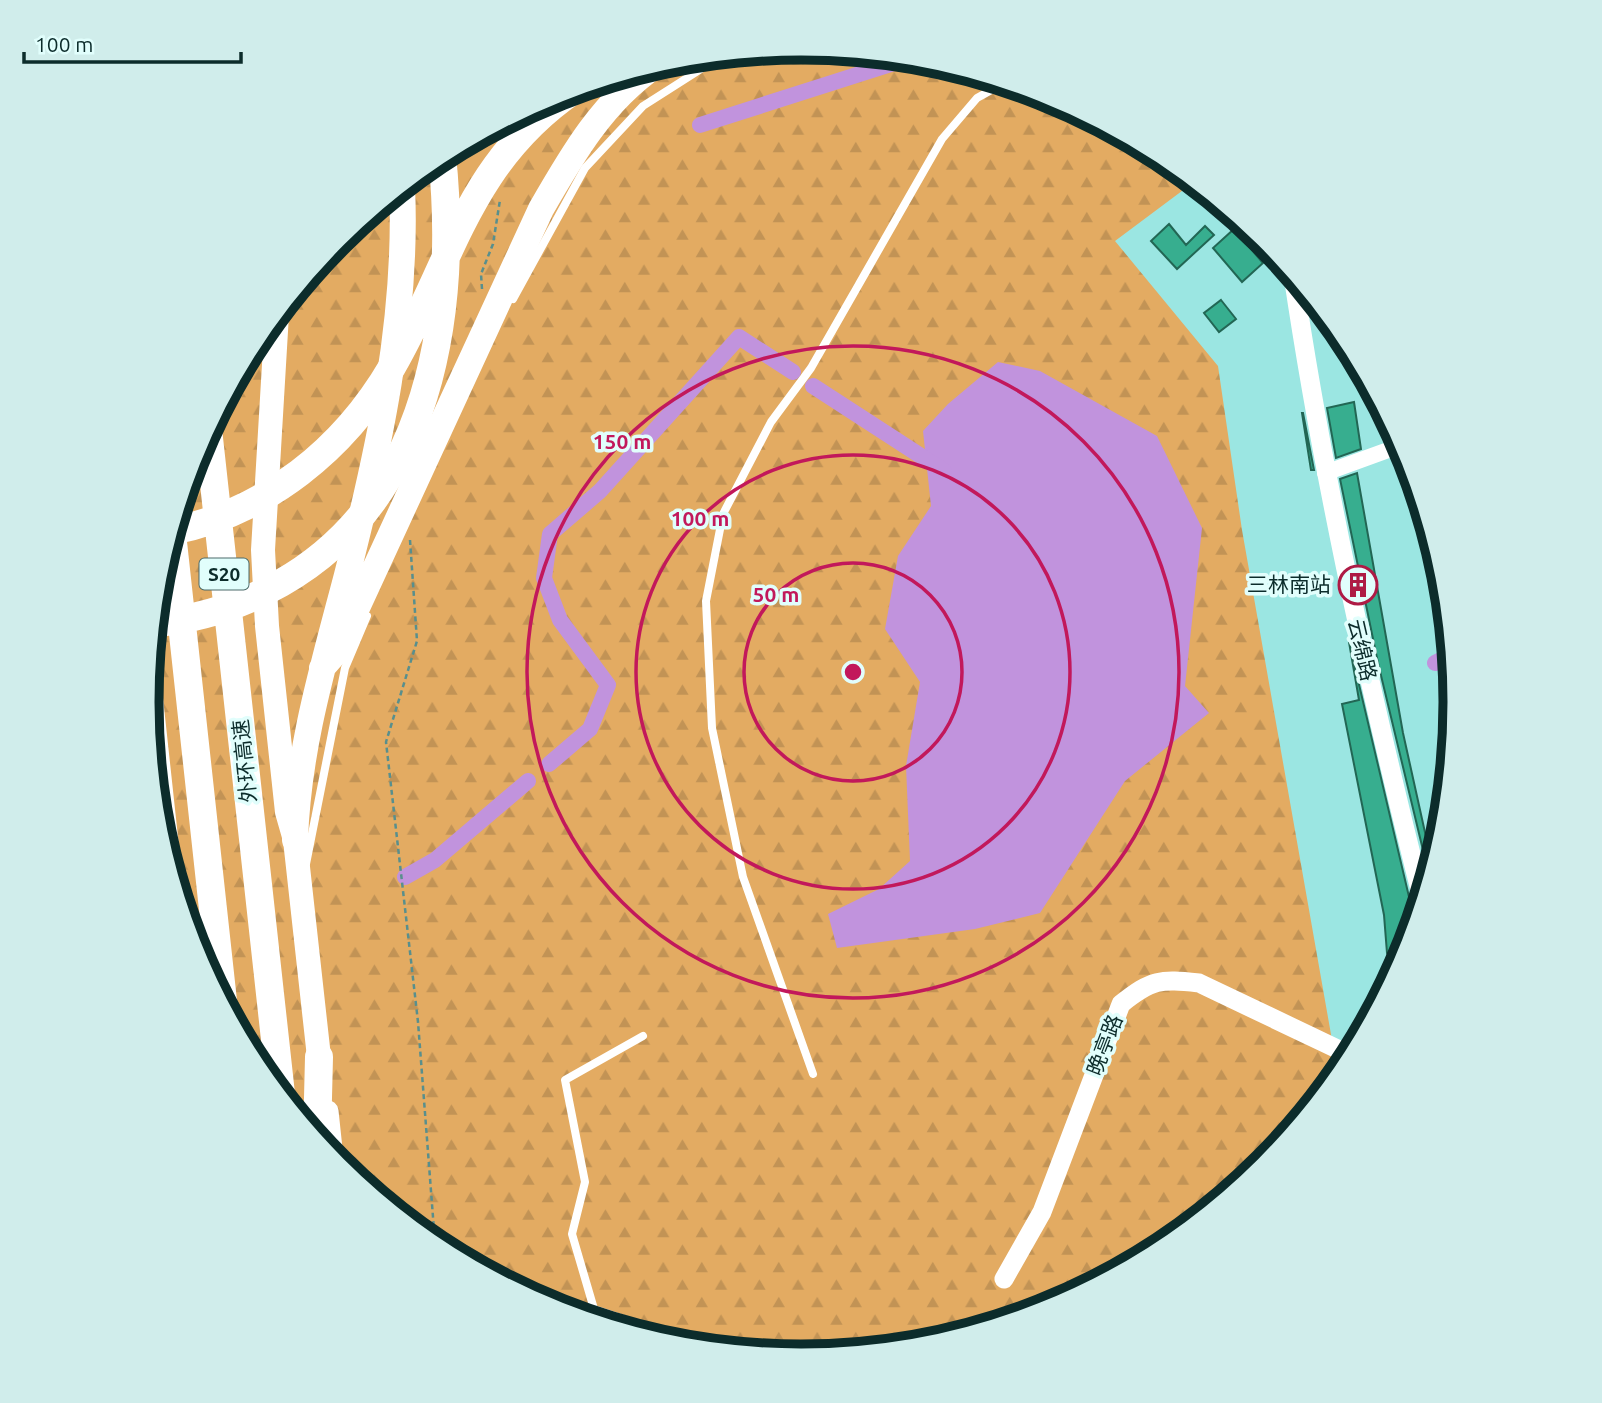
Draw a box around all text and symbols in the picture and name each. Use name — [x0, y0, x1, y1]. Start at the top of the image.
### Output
scale bar — [24, 21, 242, 65]
text: 100 m — [35, 32, 93, 56]
text: 150 m — [593, 429, 651, 453]
text: 100 m — [671, 506, 729, 530]
road number: S20 — [200, 558, 248, 590]
building icon: 三林南站 — [1337, 564, 1379, 606]
place label: 三林南站 — [1247, 572, 1331, 596]
text: 50 m — [753, 582, 799, 606]
street label: 云绵路 — [1344, 616, 1382, 683]
centre of rings — [841, 660, 865, 684]
street label: 外环高速 — [228, 718, 260, 804]
street label: 晚亭路 — [1082, 1011, 1127, 1078]

